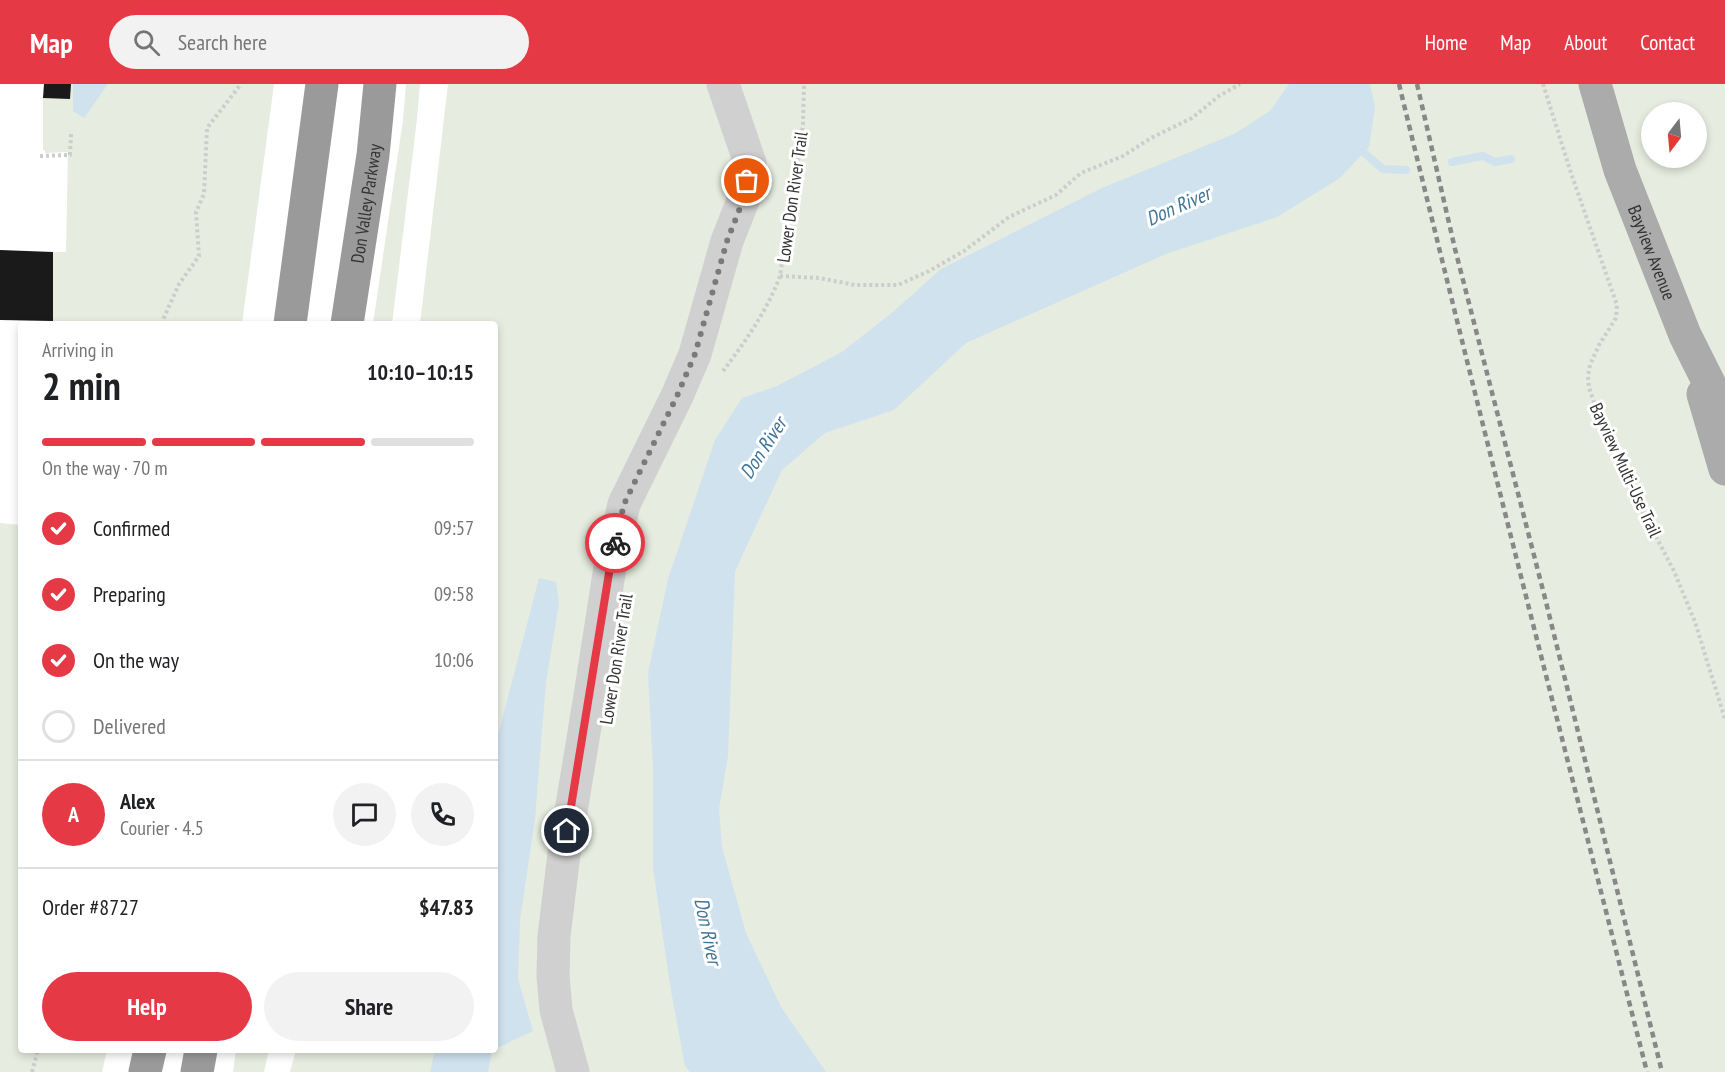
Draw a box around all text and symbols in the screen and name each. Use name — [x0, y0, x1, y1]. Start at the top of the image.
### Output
search box — [109, 15, 529, 69]
text: Map — [30, 24, 73, 61]
icon: search — [130, 26, 163, 59]
text: Search here — [178, 28, 267, 56]
text: Home — [1425, 29, 1467, 56]
text: Map — [1500, 29, 1531, 56]
text: About — [1564, 29, 1607, 56]
text: Contact — [1640, 29, 1695, 56]
north arrow — [1641, 102, 1707, 168]
map controls — [1641, 102, 1707, 168]
street label: Lower Don River Trail — [771, 129, 813, 264]
street label: Don Valley Parkway — [345, 143, 386, 265]
pin — [721, 155, 772, 206]
icon: bag — [730, 164, 763, 197]
water label: Don River — [1142, 179, 1216, 232]
street label: Bayview Avenue — [1623, 202, 1681, 303]
text: Arriving in — [42, 337, 114, 363]
text: 10:10–10:15 — [367, 358, 474, 386]
text: 2 min — [42, 360, 121, 411]
street label: Bayview Multi-Use Trail — [1585, 399, 1668, 542]
water label: Don River — [734, 410, 794, 483]
text: On the way · 70 m — [42, 455, 168, 481]
icon: check — [42, 512, 75, 545]
courier — [585, 513, 645, 573]
text: Confirmed — [93, 514, 170, 542]
text: 09:57 — [434, 515, 474, 541]
icon: bike — [599, 527, 632, 560]
icon: check — [42, 578, 75, 611]
text: Preparing — [93, 580, 166, 608]
text: 09:58 — [434, 581, 474, 607]
street label: Lower Don River Trail — [594, 591, 638, 726]
icon: check — [42, 644, 75, 677]
text: On the way — [93, 646, 179, 674]
text: 10:06 — [434, 647, 474, 673]
text: Delivered — [93, 712, 166, 740]
button: chat — [333, 783, 396, 846]
button: phone — [411, 783, 474, 846]
text: Alex — [120, 787, 155, 815]
text: A — [68, 800, 79, 828]
pin — [541, 805, 592, 856]
icon: home — [550, 814, 583, 847]
text: Courier · 4.5 — [120, 815, 204, 841]
text: Order #8727 — [42, 893, 139, 921]
text: $47.83 — [419, 893, 474, 921]
water label: Don River — [688, 895, 728, 969]
button: Help — [42, 972, 252, 1041]
button: Share — [264, 972, 474, 1041]

